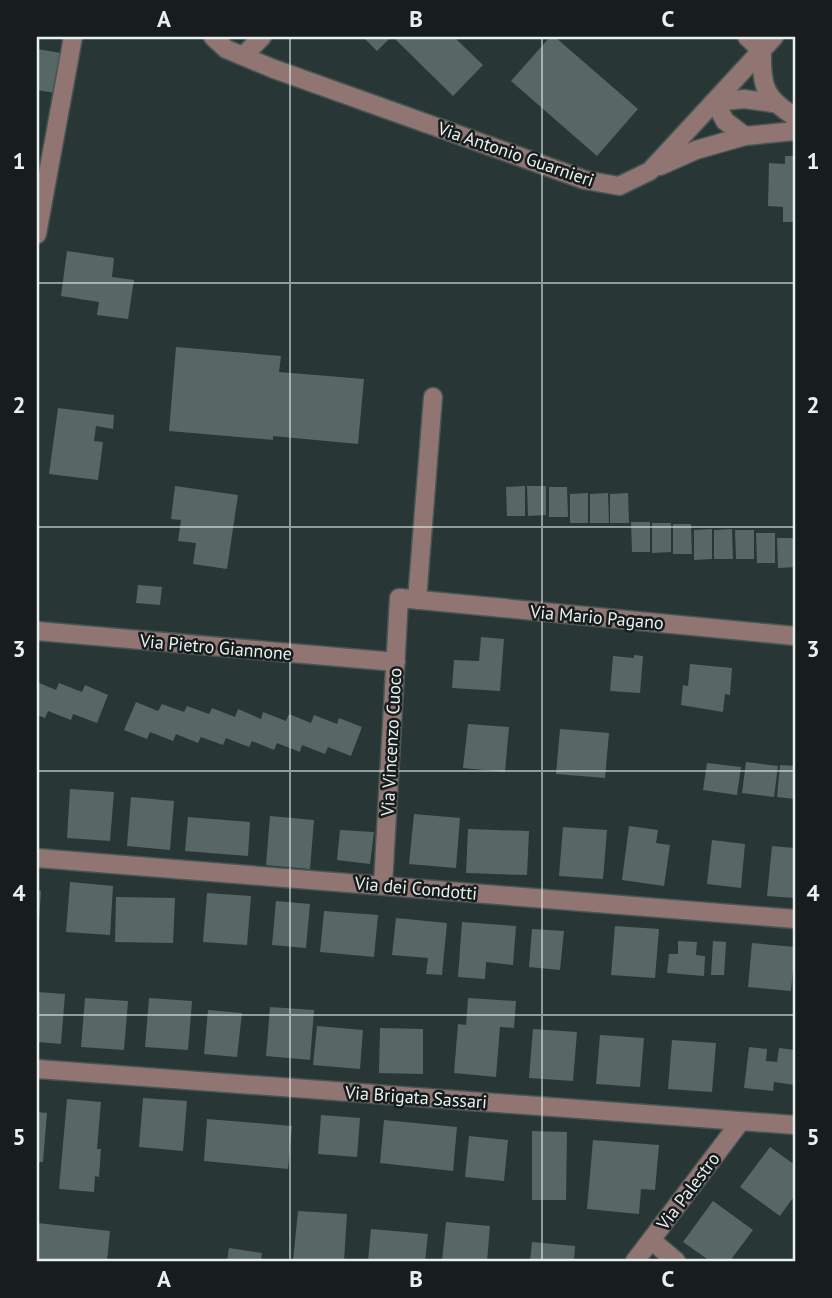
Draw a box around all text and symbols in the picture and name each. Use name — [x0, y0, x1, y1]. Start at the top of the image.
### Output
text: A — [157, 4, 171, 33]
text: B — [409, 4, 423, 33]
text: C — [662, 4, 675, 33]
street label: Via Antonio Guarnieri — [434, 116, 597, 192]
text: 1 — [12, 146, 26, 175]
text: 1 — [806, 146, 820, 175]
text: 2 — [12, 390, 26, 419]
text: 2 — [806, 390, 820, 419]
street label: Via Mario Pagano — [528, 600, 665, 634]
street label: Via Pietro Giannone — [138, 629, 293, 665]
text: 3 — [12, 634, 26, 663]
text: 3 — [806, 634, 820, 663]
street label: Via Vincenzo Cuoco — [376, 667, 406, 818]
street label: Via dei Condotti — [353, 871, 478, 905]
text: 4 — [12, 878, 26, 907]
text: 4 — [806, 878, 820, 907]
street label: Via Brigata Sassari — [343, 1080, 488, 1113]
text: 5 — [12, 1122, 26, 1151]
text: 5 — [806, 1122, 820, 1151]
street label: Via Palestro — [651, 1148, 725, 1235]
text: A — [157, 1264, 171, 1293]
text: B — [409, 1264, 423, 1293]
text: C — [662, 1264, 675, 1293]

